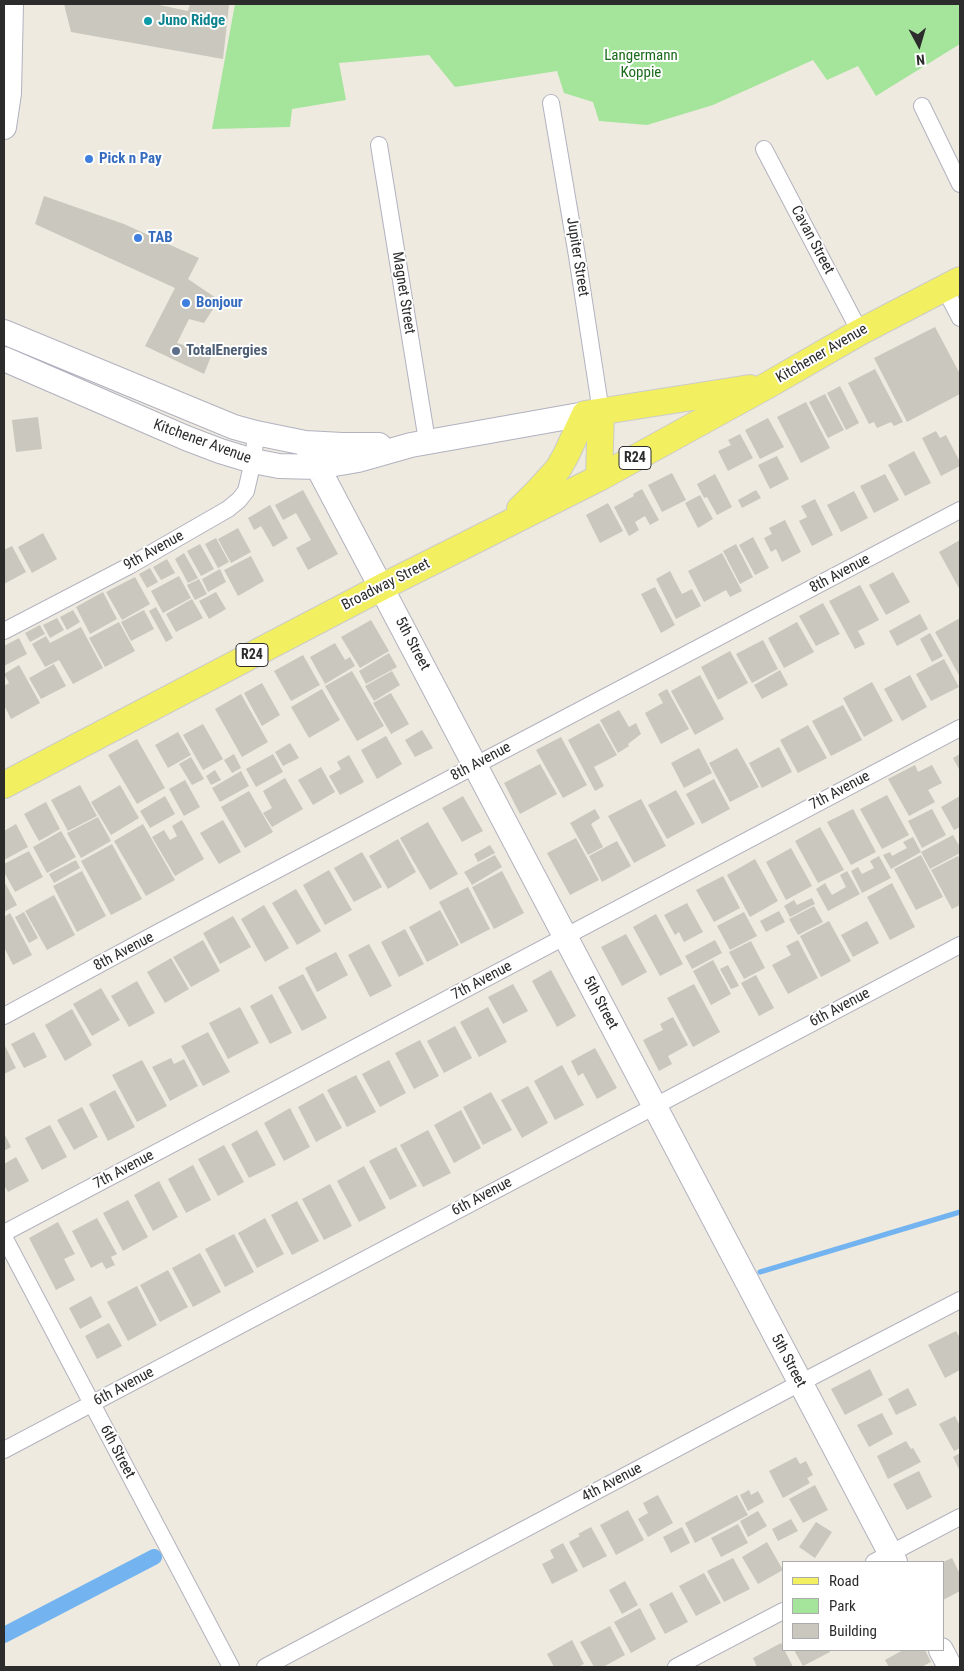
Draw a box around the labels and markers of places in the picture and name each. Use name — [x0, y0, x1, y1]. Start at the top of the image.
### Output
place label: Juno Ridge — [158, 12, 225, 30]
marker: Juno Ridge — [142, 15, 154, 27]
place label: Pick n Pay — [99, 150, 162, 168]
marker: Pick n Pay — [83, 153, 95, 165]
place label: TAB — [148, 229, 173, 247]
marker: TAB — [132, 232, 144, 244]
place label: Bonjour — [196, 294, 243, 312]
marker: Bonjour — [180, 297, 192, 309]
place label: TotalEnergies — [186, 342, 268, 360]
marker: TotalEnergies — [170, 345, 182, 357]

